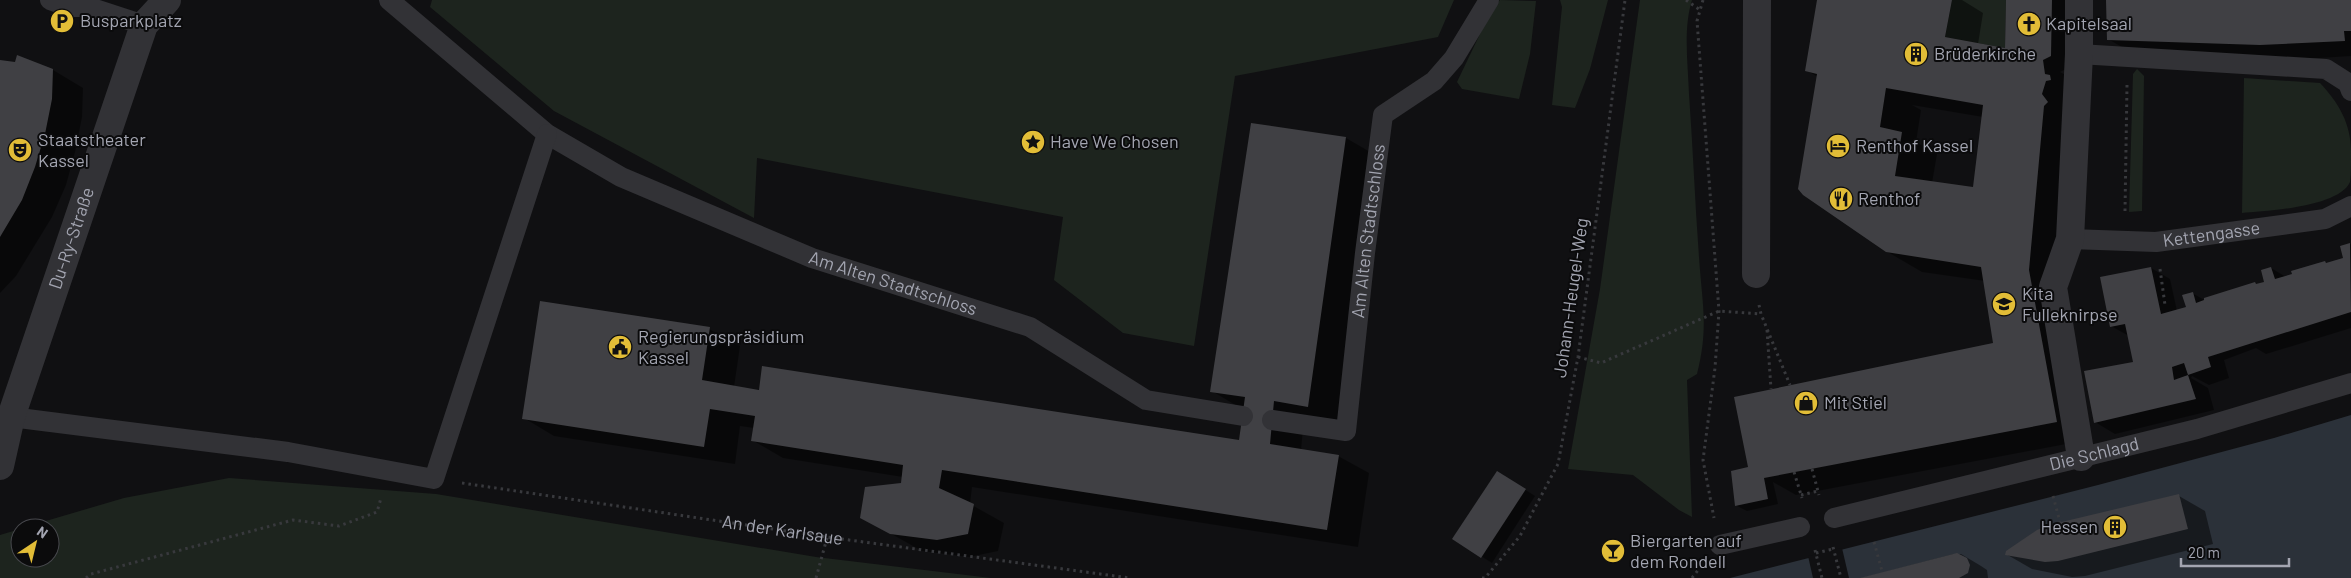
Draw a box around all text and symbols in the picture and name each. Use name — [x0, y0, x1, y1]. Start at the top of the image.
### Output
parking icon: Busparkplatz — [49, 8, 75, 34]
place label: Busparkplatz — [80, 9, 182, 31]
church icon: Kapitelsaal — [2016, 11, 2042, 37]
place label: Kapitelsaal — [2046, 12, 2132, 34]
building icon: Brüderkirche — [1903, 41, 1929, 67]
place label: Brüderkirche — [1934, 42, 2036, 64]
place label: Staatstheater Kassel — [38, 128, 146, 171]
place icon: Have We Chosen — [1020, 129, 1046, 155]
place label: Have We Chosen — [1050, 130, 1179, 152]
hotel icon: Renthof Kassel — [1825, 133, 1851, 159]
place label: Renthof Kassel — [1856, 134, 1973, 156]
theatre icon: Staatstheater Kassel — [7, 137, 33, 163]
street label: Am Alten Stadtschloss — [1346, 143, 1389, 319]
street label: Du-Ry-Straße — [43, 184, 98, 292]
restaurant icon: Renthof — [1828, 186, 1854, 212]
place label: Renthof — [1858, 187, 1921, 209]
street label: Kettengasse — [2161, 216, 2261, 251]
street label: Johann-Heugel-Weg — [1548, 217, 1592, 379]
street label: Am Alten Stadtschloss — [806, 246, 980, 320]
place label: Kita Fulleknirpse — [2022, 282, 2118, 325]
school or university icon: Kita Fulleknirpse — [1991, 291, 2017, 317]
place label: Regierungspräsidium Kassel — [638, 325, 804, 368]
public building icon: Regierungspräsidium Kassel — [607, 334, 633, 360]
shop icon: Mit Stiel — [1793, 390, 1819, 416]
place label: Mit Stiel — [1824, 391, 1887, 413]
street label: Die Schlagd — [2047, 432, 2141, 475]
street label: An der Karlsaue — [721, 510, 844, 549]
building icon: Hessen — [2102, 514, 2128, 540]
place label: Hessen — [2040, 515, 2098, 537]
north arrow — [10, 518, 60, 568]
text: N — [34, 522, 51, 542]
place label: Biergarten auf dem Rondell — [1630, 529, 1742, 572]
scale bar — [2181, 536, 2288, 568]
bar icon: Biergarten auf dem Rondell — [1600, 538, 1626, 564]
text: 20 m — [2188, 543, 2220, 561]

